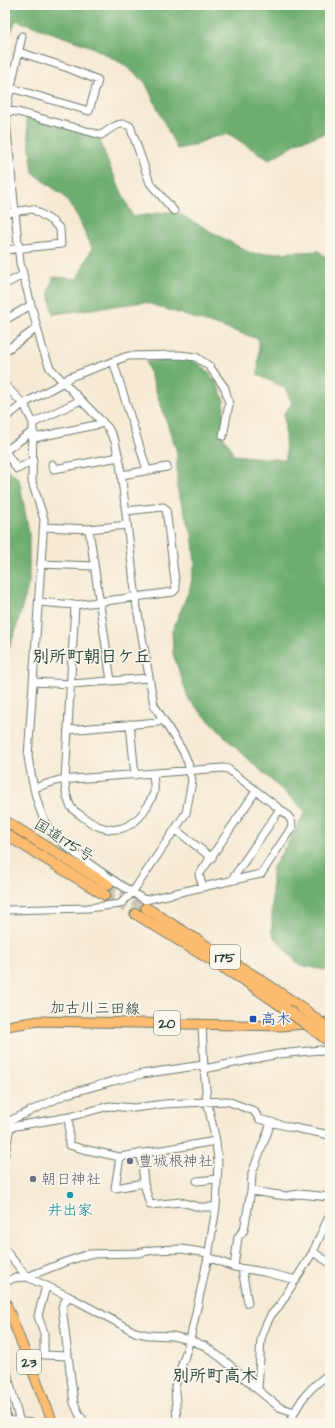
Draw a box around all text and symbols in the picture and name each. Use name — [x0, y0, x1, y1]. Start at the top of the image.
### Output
district label: 別所町朝日ケ丘 — [33, 645, 152, 669]
street label: 国道175号 — [30, 814, 98, 867]
road number: 175 — [210, 945, 240, 969]
street label: 加古川三田線 — [50, 997, 140, 1020]
place label: 高木 — [261, 1009, 291, 1030]
road number: 20 — [154, 1011, 180, 1035]
marker: 高木 — [248, 1014, 258, 1024]
place label: 豊城根神社 — [138, 1151, 213, 1172]
marker: 豊城根神社 — [125, 1156, 135, 1166]
place label: 朝日神社 — [41, 1169, 101, 1190]
marker: 朝日神社 — [28, 1174, 38, 1184]
marker: 井出家 — [65, 1190, 75, 1200]
place label: 井出家 — [47, 1200, 93, 1221]
road number: 23 — [17, 1350, 41, 1374]
district label: 別所町高木 — [173, 1364, 258, 1388]

